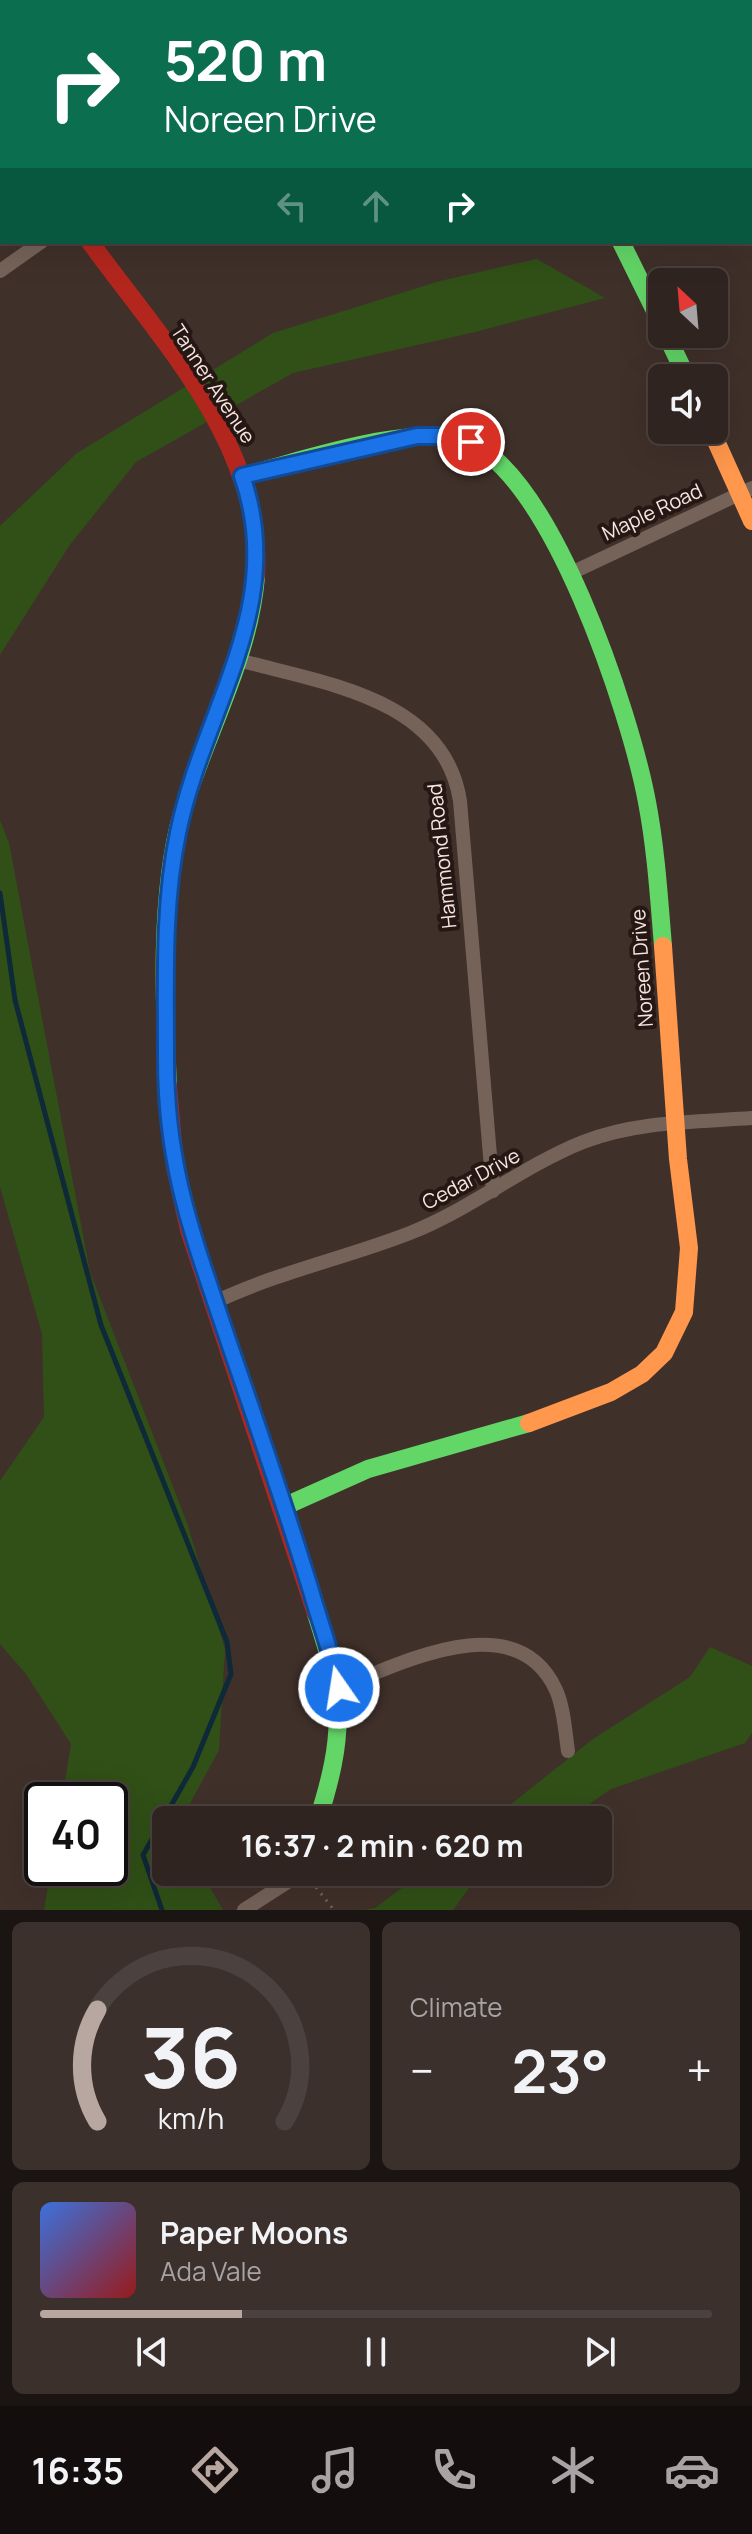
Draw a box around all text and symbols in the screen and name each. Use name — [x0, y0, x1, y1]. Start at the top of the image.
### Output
text: 520 m — [164, 21, 327, 98]
icon: right — [32, 32, 136, 136]
text: Noreen Drive — [164, 94, 377, 143]
icon: left — [270, 184, 314, 228]
icon: ahead — [354, 184, 398, 228]
icon: right — [438, 184, 482, 228]
north arrow — [648, 268, 728, 348]
map controls — [648, 268, 728, 444]
street label: Tanner Avenue — [165, 319, 262, 448]
button: sound — [648, 364, 728, 444]
pin — [437, 408, 505, 476]
icon: arrive — [449, 420, 493, 464]
street label: Maple Road — [597, 477, 706, 547]
street label: Hammond Road — [420, 782, 463, 930]
street label: Noreen Drive — [624, 908, 659, 1028]
street label: Cedar Drive — [417, 1142, 524, 1216]
position arrow — [297, 1646, 381, 1730]
speed limit sign: 40 — [24, 1782, 128, 1886]
text: 16:37 · 2 min · 620 m — [241, 1825, 523, 1866]
text: Climate — [410, 1989, 502, 2025]
text: 36 — [141, 1999, 241, 2113]
text: 23° — [511, 2029, 609, 2111]
text: − — [410, 2040, 434, 2100]
text: + — [687, 2040, 712, 2100]
text: km/h — [158, 2099, 224, 2138]
text: Paper Moons — [160, 2212, 348, 2253]
text: Ada Vale — [160, 2253, 262, 2289]
icon: previous — [130, 2330, 174, 2374]
icon: pause — [354, 2330, 398, 2374]
icon: next — [578, 2330, 622, 2374]
icon: directions — [187, 2442, 243, 2498]
icon: music — [307, 2442, 363, 2498]
icon: phone — [426, 2442, 482, 2498]
icon: climate — [545, 2442, 601, 2498]
icon: car — [664, 2442, 720, 2498]
text: 16:35 — [32, 2446, 124, 2495]

